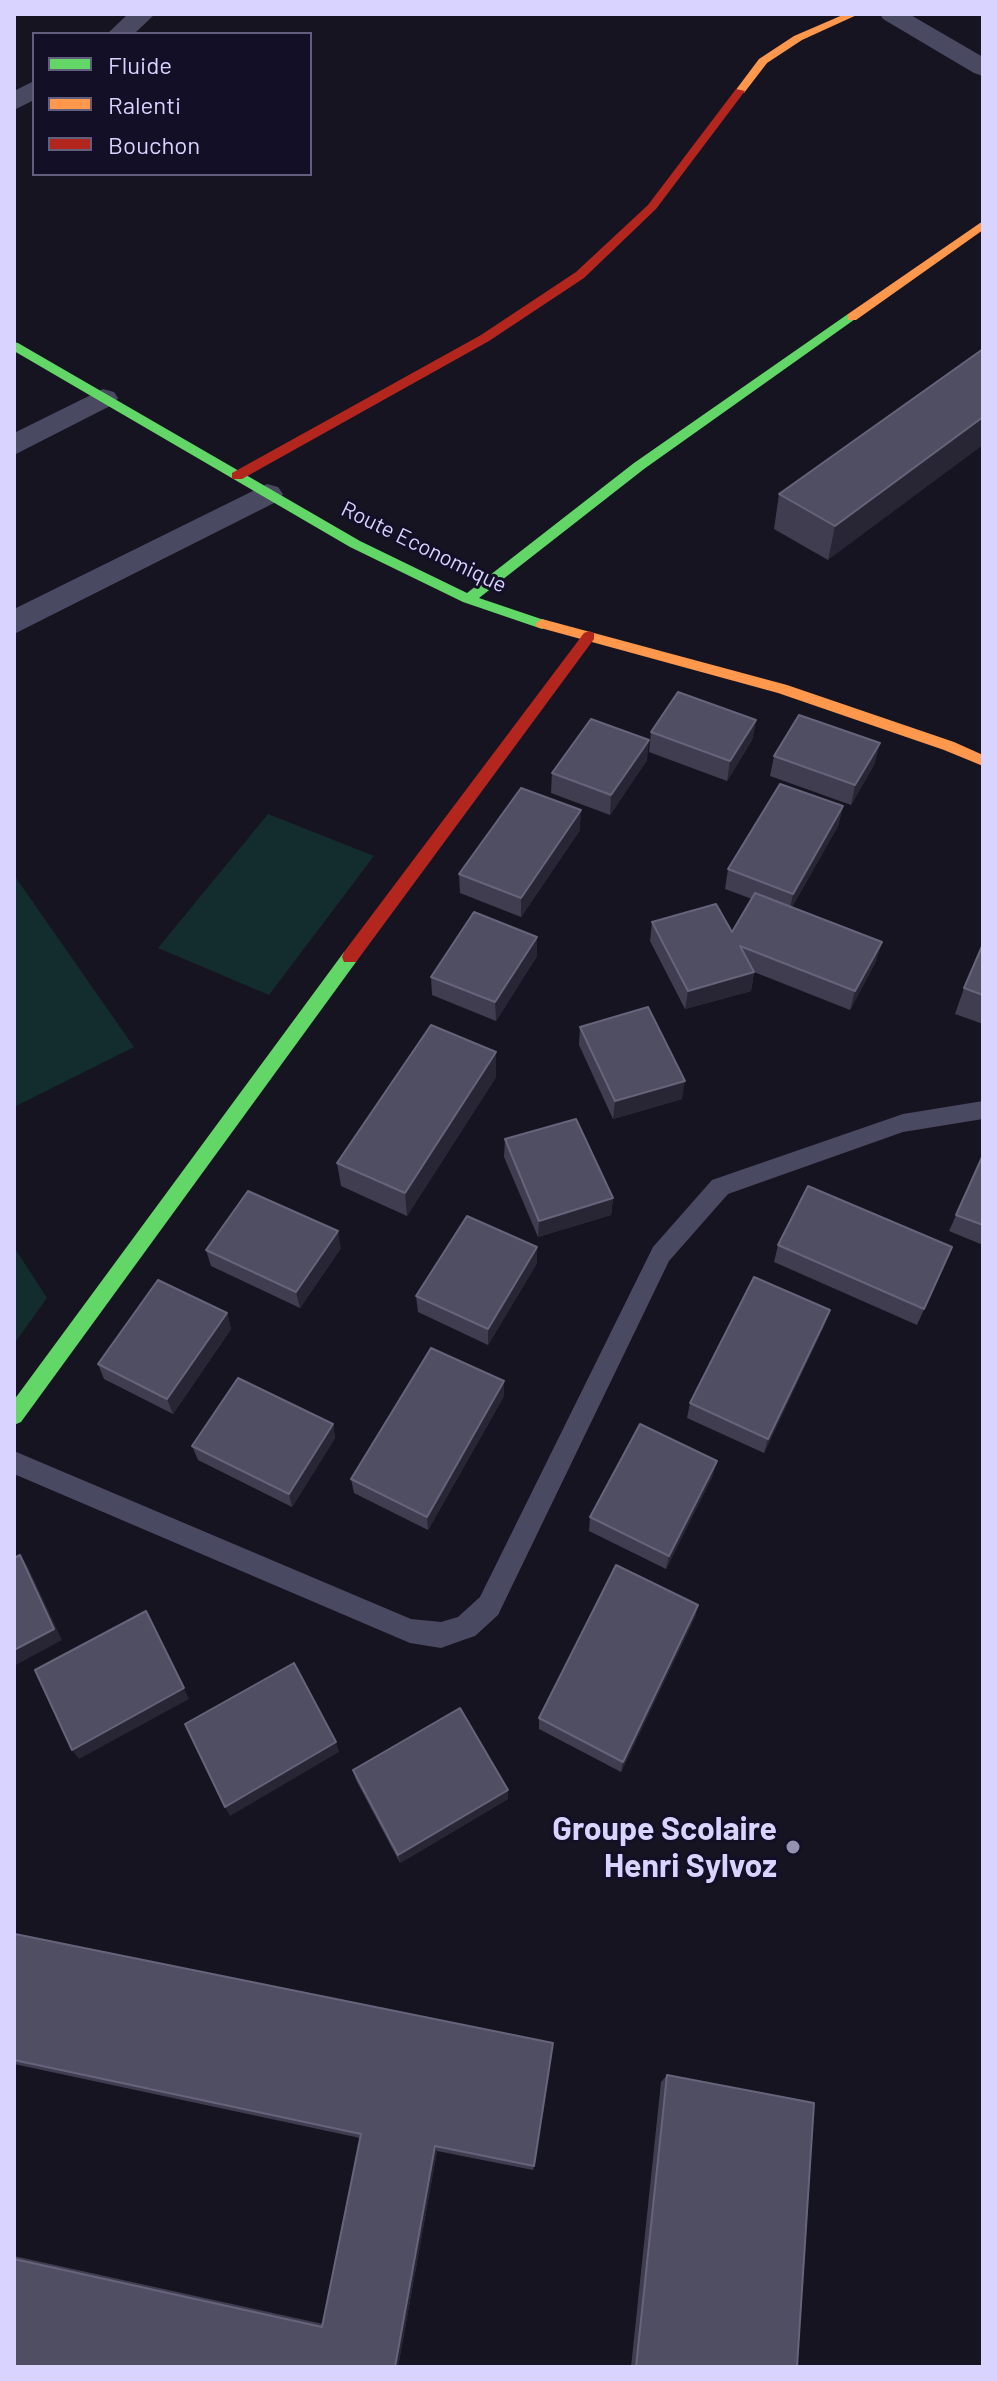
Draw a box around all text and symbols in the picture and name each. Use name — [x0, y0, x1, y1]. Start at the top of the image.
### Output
legend — [32, 32, 312, 176]
text: Fluide — [108, 50, 172, 79]
text: Ralenti — [108, 90, 181, 119]
text: Bouchon — [108, 130, 200, 159]
street label: Route Economique — [337, 496, 511, 598]
place label: Groupe Scolaire Henri Sylvoz — [552, 1810, 777, 1885]
marker: Groupe Scolaire Henri Sylvoz — [784, 1838, 802, 1856]

